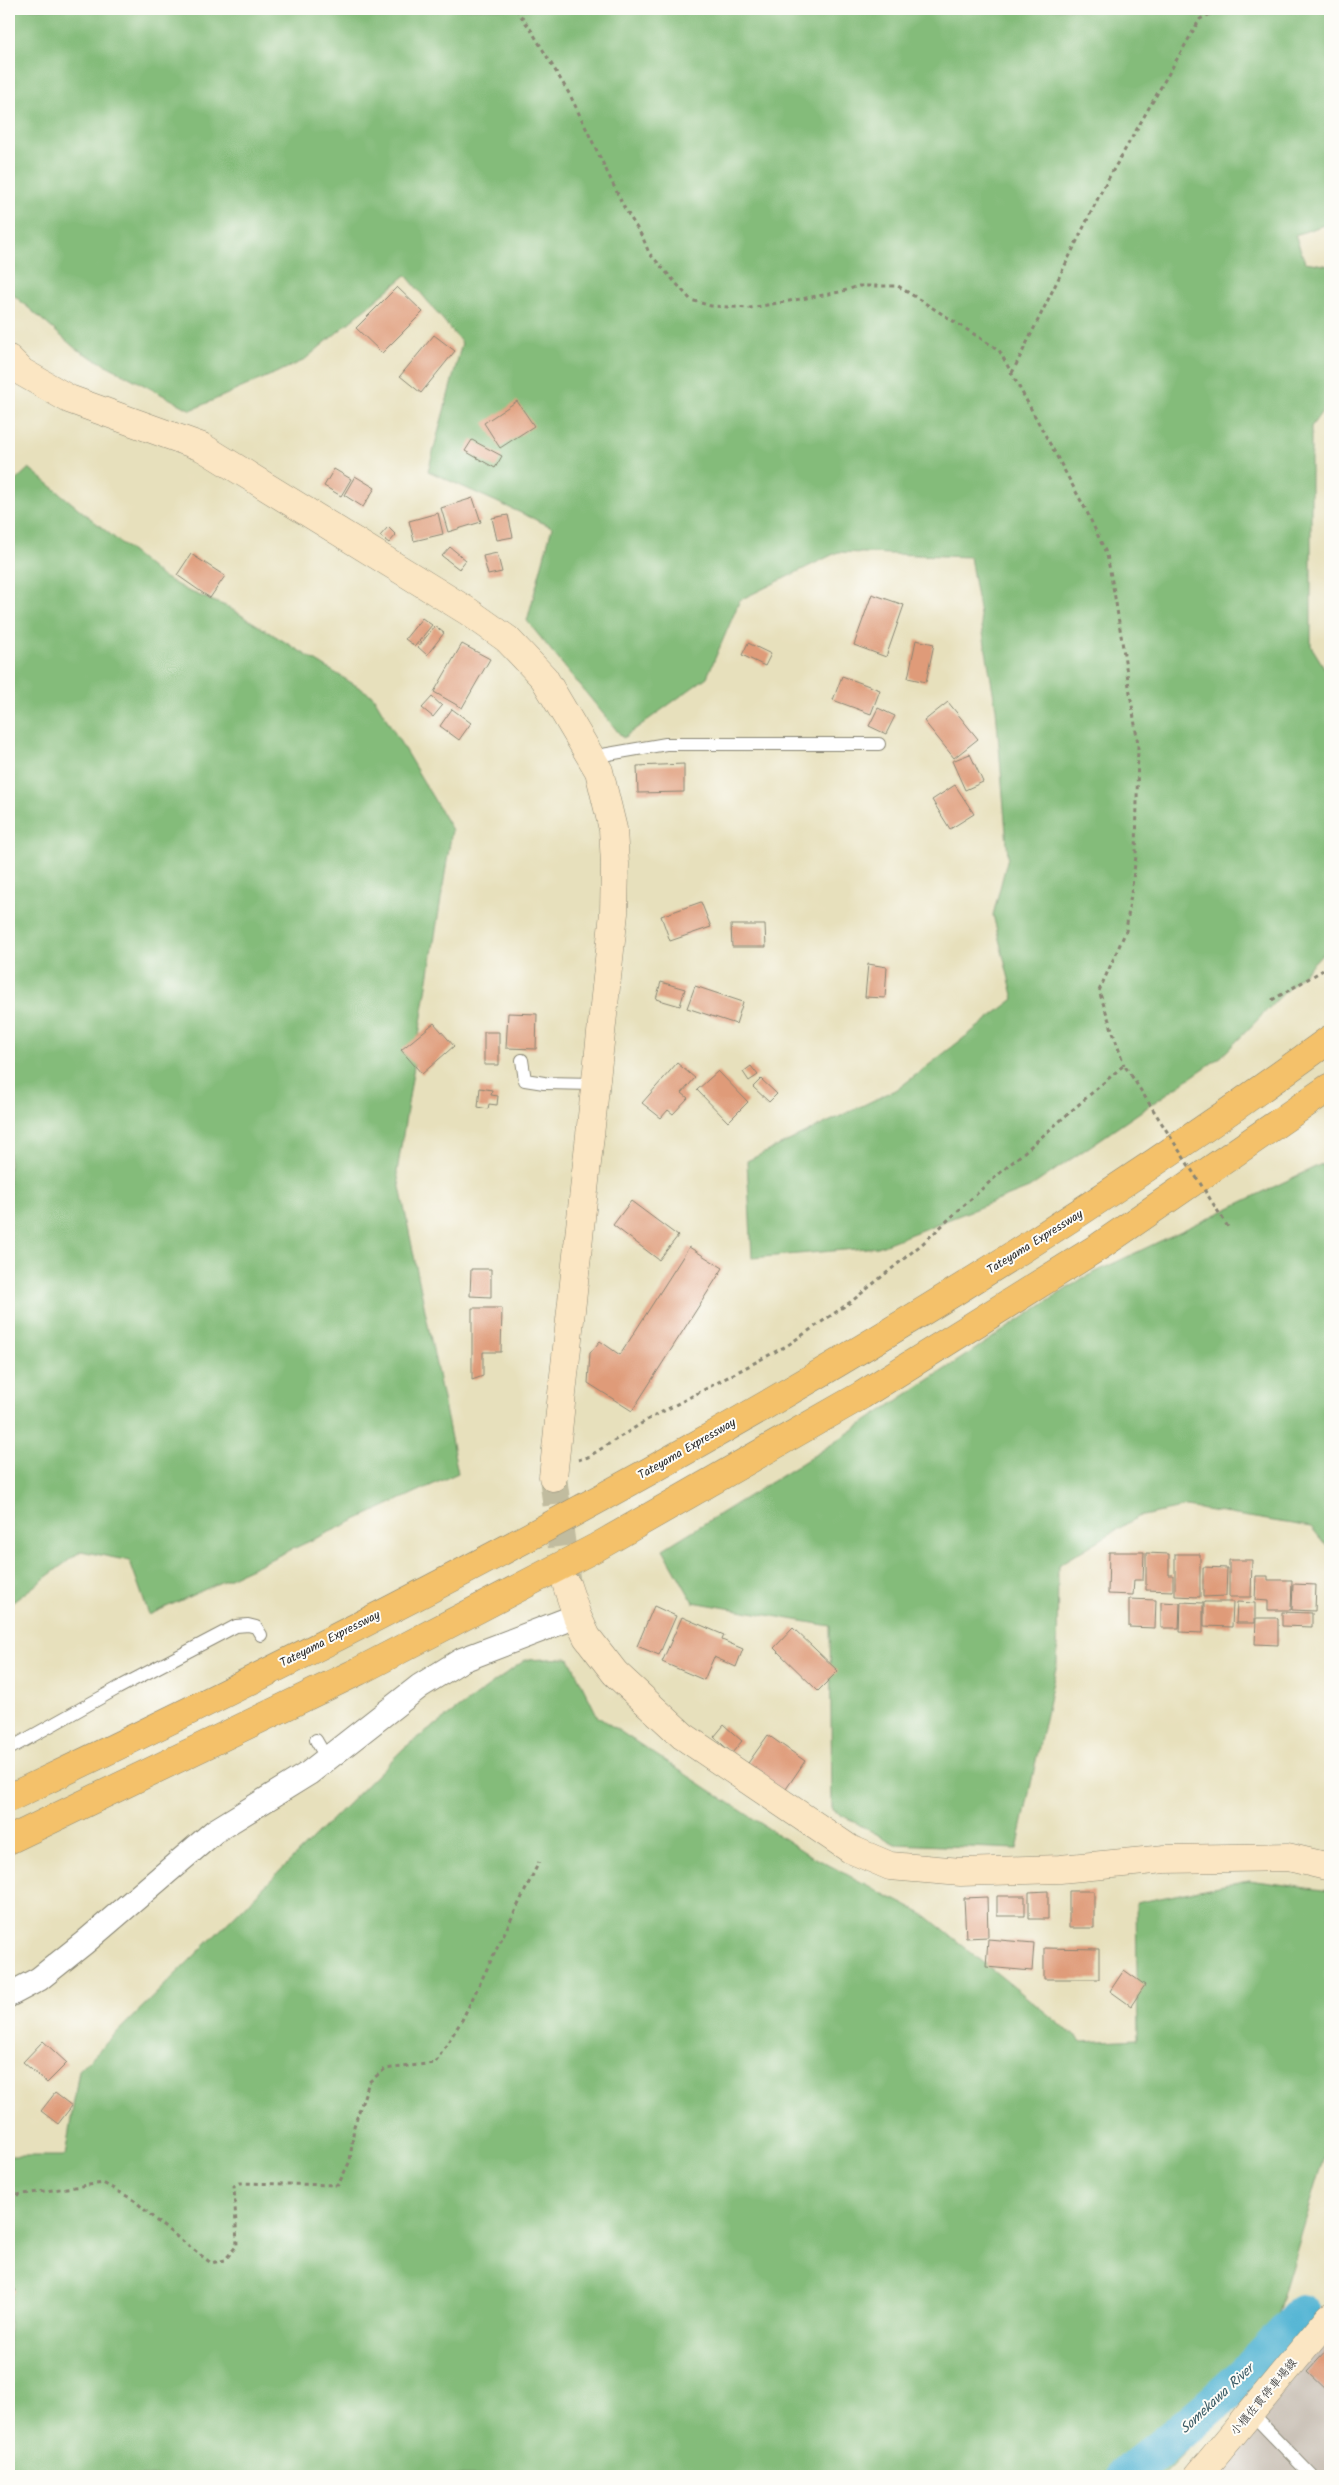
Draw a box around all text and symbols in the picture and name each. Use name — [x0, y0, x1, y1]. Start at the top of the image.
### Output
street label: Tateyama Expressway — [983, 1205, 1087, 1279]
street label: Tateyama Expressway — [635, 1413, 740, 1485]
street label: Tateyama Expressway — [277, 1605, 384, 1672]
street label: 小櫃佐貫停車場線 — [1226, 2354, 1302, 2440]
water label: Somekawa River — [1175, 2357, 1261, 2439]

